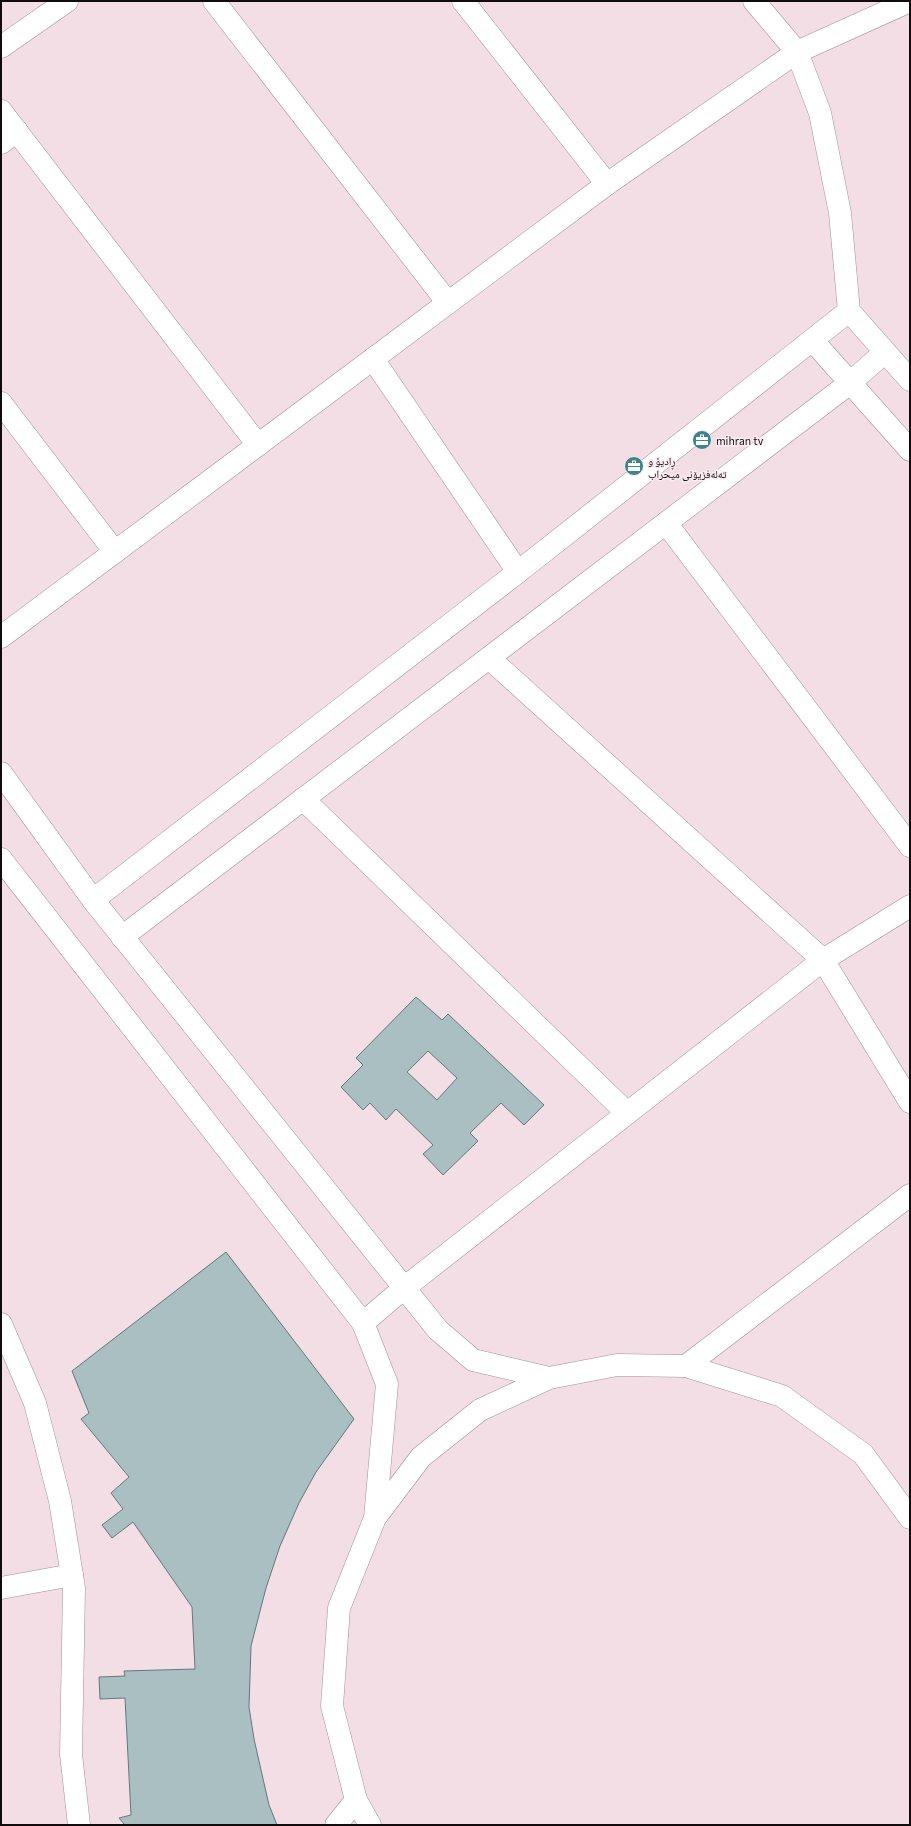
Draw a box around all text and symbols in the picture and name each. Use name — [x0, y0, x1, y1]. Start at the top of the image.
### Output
office icon: mihran tv — [691, 429, 713, 451]
place label: mihran tv — [716, 434, 764, 447]
place label: ڕادیۆ و تەلەفزیۆنی میحراب — [648, 454, 727, 481]
office icon: ڕادیۆ و تەلەفزیۆنی میحراب — [623, 455, 645, 477]

